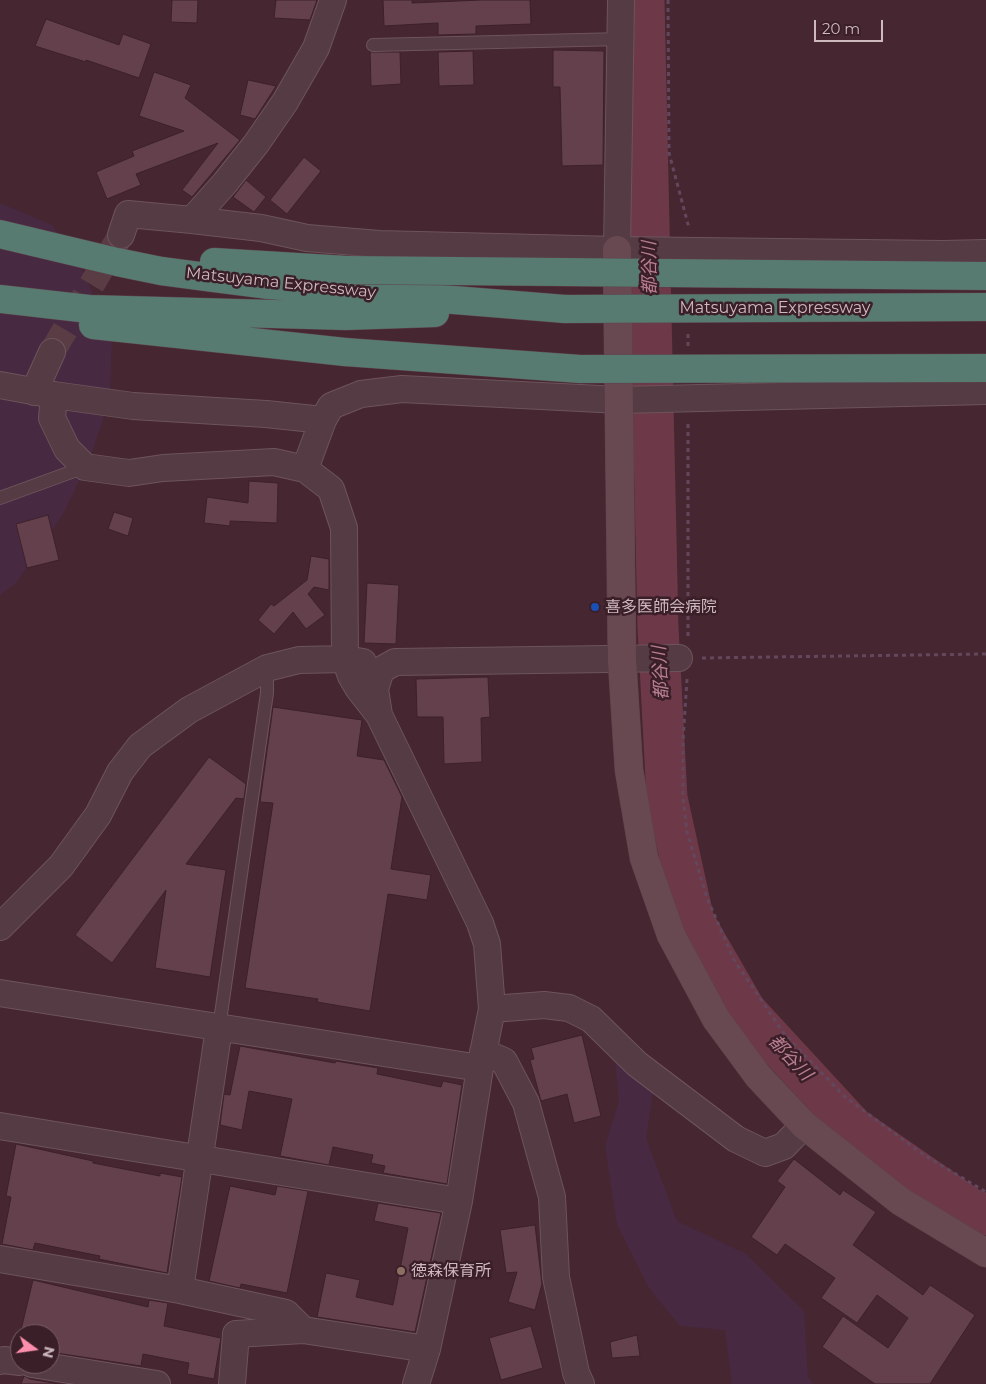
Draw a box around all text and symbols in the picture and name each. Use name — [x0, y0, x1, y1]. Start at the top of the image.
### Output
scale bar — [816, 10, 885, 42]
text: 20 m — [822, 19, 860, 38]
water label: 都谷川 — [639, 241, 661, 295]
street label: Matsuyama Expressway — [185, 263, 377, 303]
street label: Matsuyama Expressway — [680, 298, 870, 318]
place label: 喜多医師会病院 — [605, 597, 717, 617]
marker: 喜多医師会病院 — [589, 601, 601, 613]
water label: 都谷川 — [649, 645, 673, 701]
water label: 都谷川 — [764, 1031, 816, 1085]
place label: 徳森保育所 — [411, 1261, 491, 1281]
marker: 徳森保育所 — [395, 1265, 407, 1277]
north arrow — [10, 1324, 60, 1374]
text: N — [38, 1345, 59, 1360]

